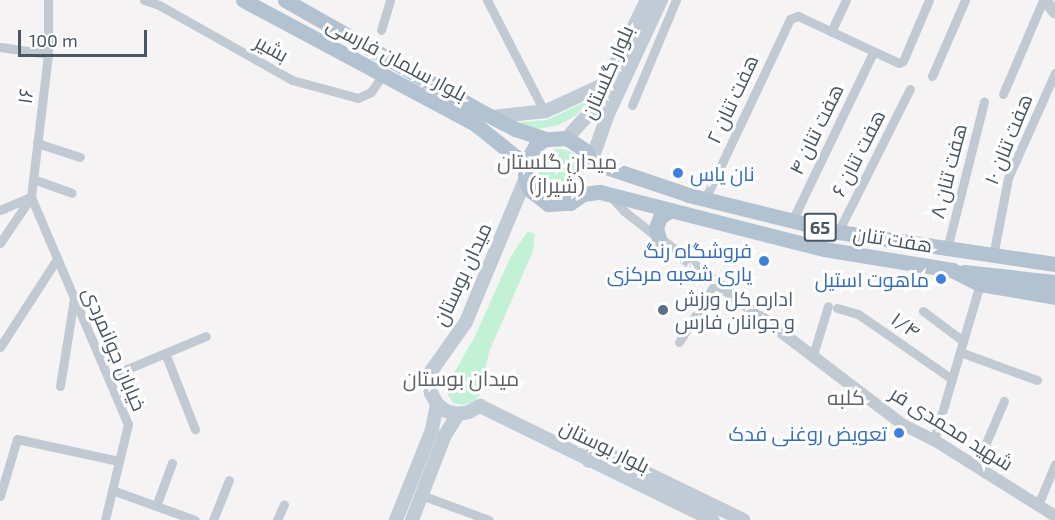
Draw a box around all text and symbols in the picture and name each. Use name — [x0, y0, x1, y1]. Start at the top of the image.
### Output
street label: بلوار سلمان فارسی — [323, 12, 471, 106]
scale bar — [21, 18, 150, 56]
street label: بلوار گلستان — [576, 21, 638, 123]
text: 100 m — [29, 29, 78, 51]
street label: بشیر — [251, 29, 293, 67]
street label: هفت تنان ۲ — [701, 51, 763, 147]
street label: هفت تنان ۴ — [784, 80, 848, 178]
street label: ۱۶ — [12, 87, 38, 105]
street label: هفت تنان ۱۰ — [979, 90, 1037, 188]
street label: هفت تنان ۶ — [826, 106, 890, 200]
street label: هفت تنان ۸ — [925, 121, 971, 221]
district label: میدان گلستان (شیراز) — [497, 148, 617, 198]
place label: نان یاس — [690, 161, 754, 185]
marker: نان یاس — [671, 166, 685, 180]
road number: 65 — [804, 212, 836, 242]
street label: میدان بوستان — [428, 219, 496, 329]
street label: هفت تنان — [852, 221, 934, 257]
place label: فروشگاه رنگ یاری شعبه مرکزی — [607, 238, 752, 285]
marker: فروشگاه رنگ یاری شعبه مرکزی — [757, 254, 771, 268]
place label: ماهوت استیل — [815, 267, 929, 291]
marker: ماهوت استیل — [934, 272, 948, 286]
street label: خیابان جوانمردی — [78, 283, 152, 415]
place label: اداره کل ورزش و جوانان فارس — [675, 286, 795, 333]
marker: اداره کل ورزش و جوانان فارس — [656, 303, 670, 317]
street label: ۱/۴ — [887, 307, 925, 343]
district label: میدان بوستان — [403, 365, 519, 391]
street label: شهید محمدی فر — [886, 381, 1018, 475]
district label: کلبه — [827, 384, 865, 410]
street label: بلوار بوستان — [556, 414, 654, 478]
place label: تعویض روغنی فدک — [729, 421, 887, 445]
marker: تعویض روغنی فدک — [892, 426, 906, 440]

